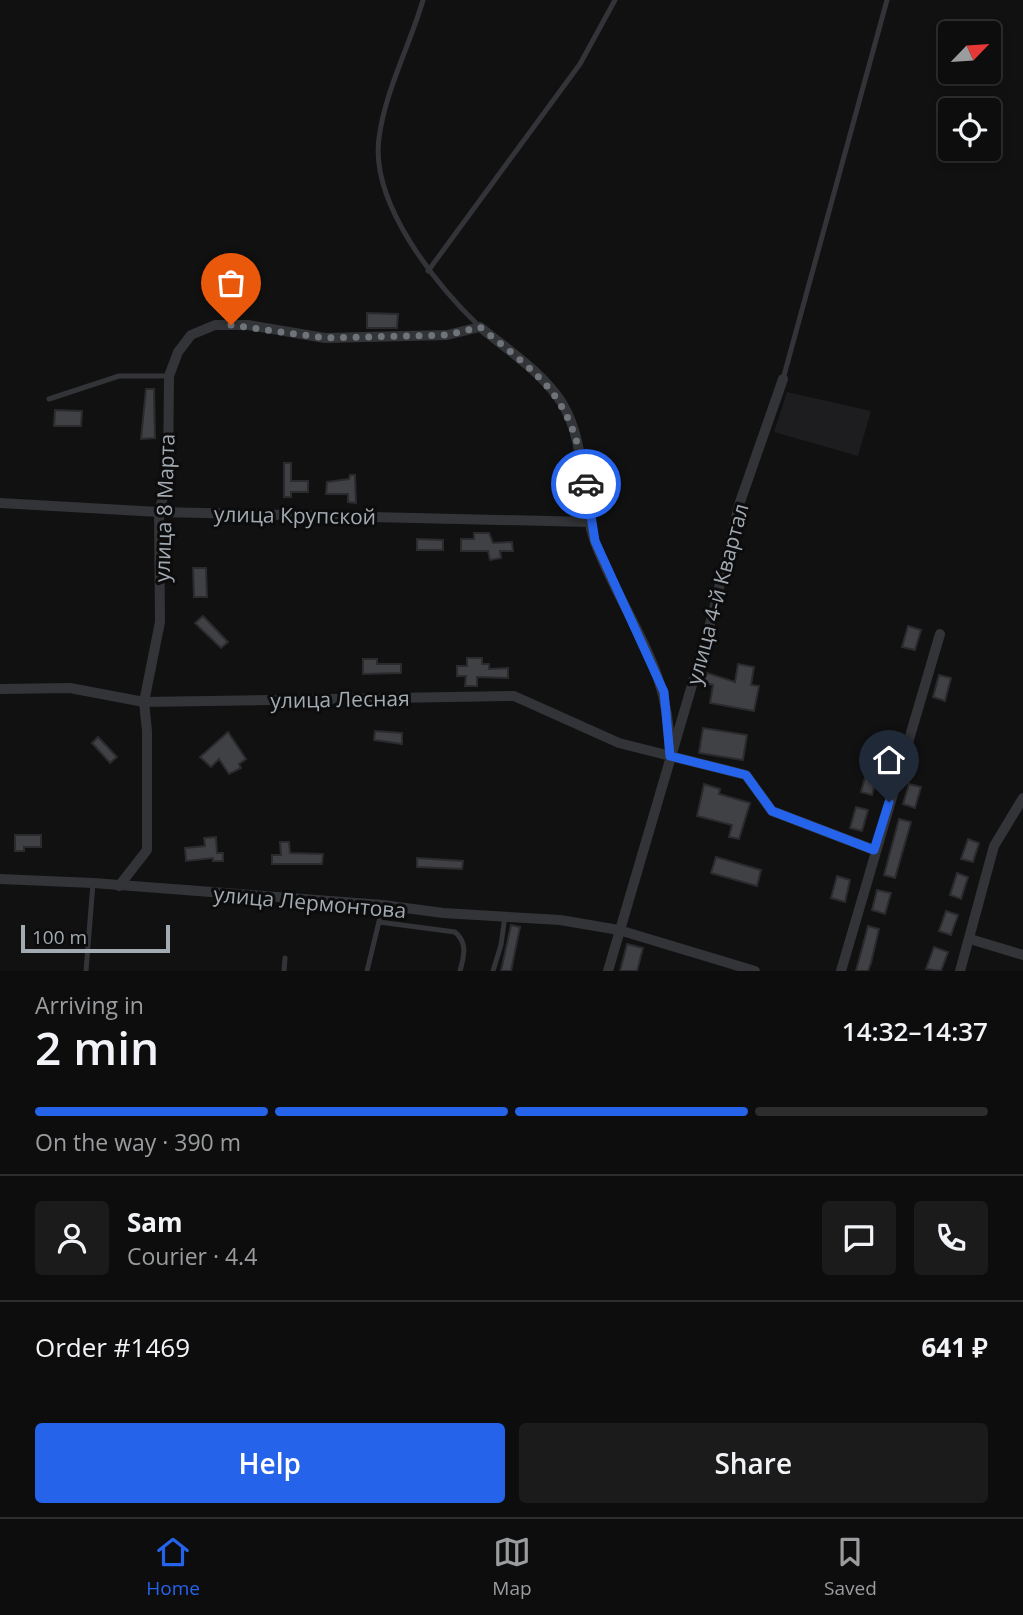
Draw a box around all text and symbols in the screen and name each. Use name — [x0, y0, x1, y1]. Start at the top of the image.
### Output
north arrow — [938, 21, 1001, 84]
map controls — [938, 21, 1001, 161]
button: locate — [938, 98, 1001, 161]
pin — [201, 253, 261, 325]
icon: bag — [212, 264, 250, 302]
street label: улица 8 Марта — [147, 433, 181, 583]
courier — [551, 449, 621, 519]
icon: car — [567, 465, 605, 503]
street label: улица Крупской — [214, 500, 376, 530]
street label: улица 4-й Квартал — [679, 500, 755, 688]
street label: улица Лесная — [270, 684, 410, 714]
pin — [859, 730, 919, 802]
icon: home — [870, 741, 908, 779]
street label: улица Лермонтова — [213, 880, 407, 924]
scale bar — [21, 922, 170, 954]
text: 100 m — [32, 924, 87, 950]
text: Arriving in — [35, 989, 144, 1021]
text: 14:32–14:37 — [842, 1013, 988, 1049]
text: 2 min — [35, 1016, 159, 1078]
text: On the way · 390 m — [35, 1126, 241, 1158]
button: person — [35, 1201, 109, 1275]
button: chat — [822, 1201, 896, 1275]
button: phone — [914, 1201, 988, 1275]
text: Sam — [127, 1204, 183, 1240]
text: Courier · 4.4 — [127, 1240, 257, 1272]
text: Order #1469 — [35, 1329, 190, 1365]
text: 641 ₽ — [922, 1329, 988, 1365]
button: Help — [35, 1423, 505, 1503]
button: Share — [519, 1423, 988, 1503]
tab: Home — [146, 1533, 200, 1601]
tab: Map — [492, 1533, 532, 1601]
tab: Saved — [824, 1533, 877, 1601]

